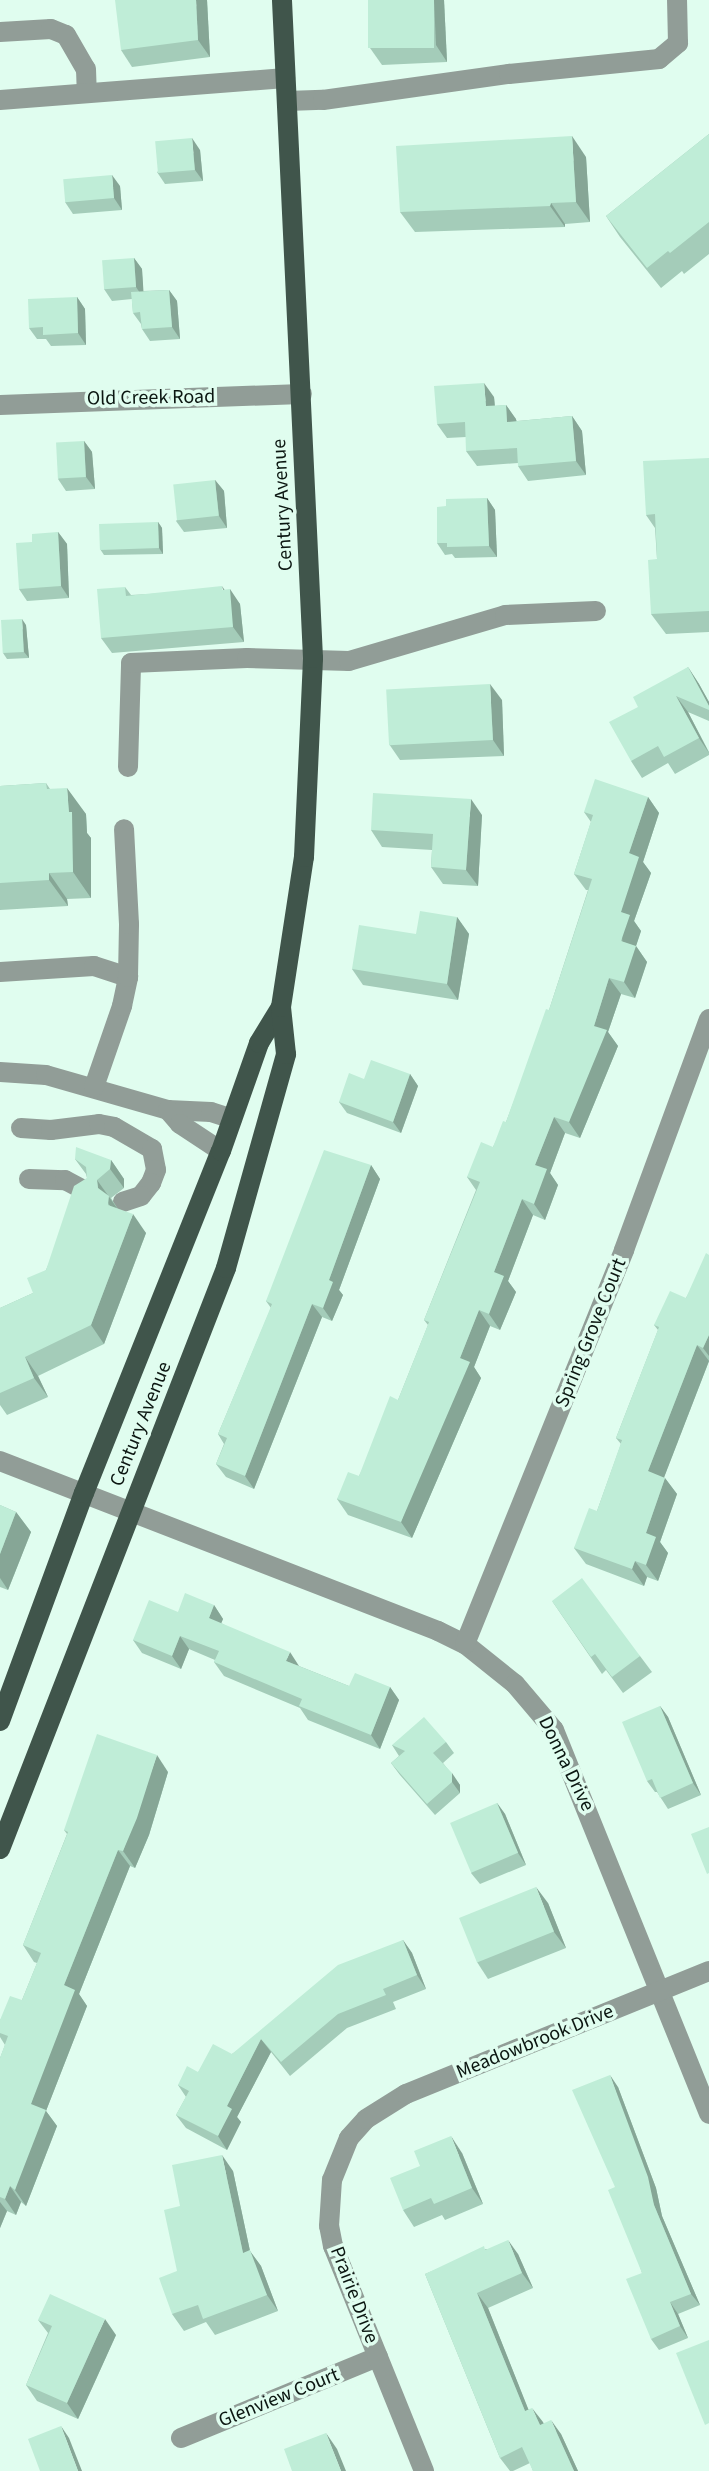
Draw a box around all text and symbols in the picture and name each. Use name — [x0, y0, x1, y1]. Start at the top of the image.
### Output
street label: Old Creek Road — [87, 385, 215, 411]
street label: Century Avenue — [268, 438, 298, 572]
street label: Spring Grove Court — [550, 1255, 632, 1411]
street label: Century Avenue — [105, 1358, 177, 1490]
street label: Donna Drive — [533, 1713, 599, 1815]
street label: Meadowbrook Drive — [453, 2000, 617, 2084]
street label: Prairie Drive — [325, 2243, 383, 2347]
street label: Glenview Court — [215, 2363, 343, 2433]

